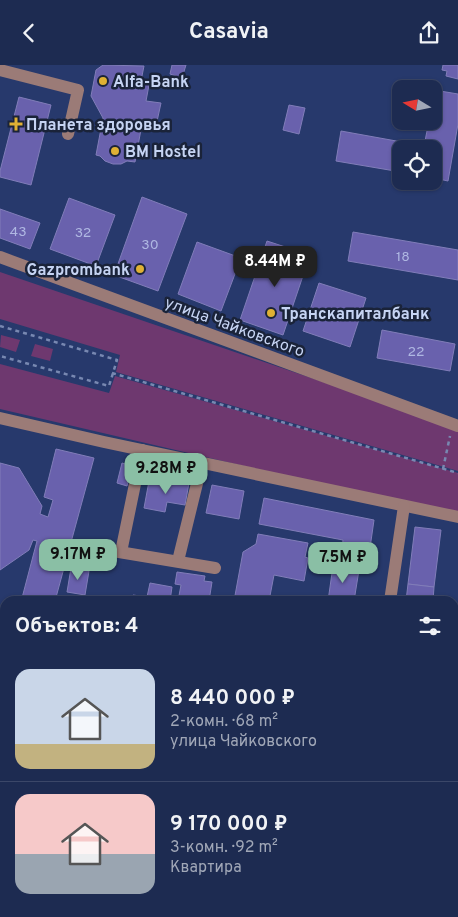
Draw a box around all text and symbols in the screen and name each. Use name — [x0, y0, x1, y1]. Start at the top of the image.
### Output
icon: back — [15, 19, 43, 47]
text: Casavia — [189, 19, 269, 46]
icon: share — [415, 19, 443, 47]
place label: Alfa-Bank — [113, 73, 189, 93]
marker: Alfa-Bank — [97, 75, 109, 87]
north arrow — [392, 80, 442, 130]
map controls — [392, 80, 442, 190]
place label: Планета здоровья — [26, 116, 171, 136]
marker: Планета здоровья — [10, 118, 22, 130]
button: locate — [392, 140, 442, 190]
place label: BM Hostel — [125, 143, 201, 163]
marker: BM Hostel — [109, 145, 121, 157]
house number: 43 — [9, 224, 27, 241]
house number: 32 — [75, 225, 91, 242]
house number: 30 — [141, 237, 159, 254]
pin: 8.44M ₽ — [229, 245, 321, 288]
house number: 18 — [396, 249, 410, 266]
text: 8.44M ₽ — [244, 252, 306, 272]
place label: Gazprombank — [26, 261, 130, 281]
marker: Gazprombank — [134, 263, 146, 275]
street label: улица Чайковского — [162, 293, 307, 362]
place label: Транскапиталбанк — [281, 305, 429, 325]
marker: Транскапиталбанк — [265, 307, 277, 319]
house number: 22 — [407, 344, 425, 361]
pin: 9.28M ₽ — [120, 453, 212, 495]
text: 9.28M ₽ — [136, 459, 196, 479]
pin: 9.17M ₽ — [32, 539, 124, 581]
pin: 7.5M ₽ — [302, 541, 384, 584]
text: 9.17M ₽ — [50, 545, 106, 565]
text: 7.5M ₽ — [319, 548, 367, 568]
icon: filters — [416, 612, 444, 640]
text: Объектов: 4 — [15, 613, 138, 640]
text: 8 440 000 ₽ — [170, 685, 295, 712]
icon: home — [55, 689, 115, 749]
text: 2-комн. · 68 m² — [170, 712, 278, 732]
text: улица Чайковского — [170, 732, 317, 752]
text: 9 170 000 ₽ — [170, 811, 288, 838]
icon: home — [55, 814, 115, 874]
text: 3-комн. · 92 m² — [170, 838, 278, 858]
text: Квартира — [170, 858, 242, 878]

